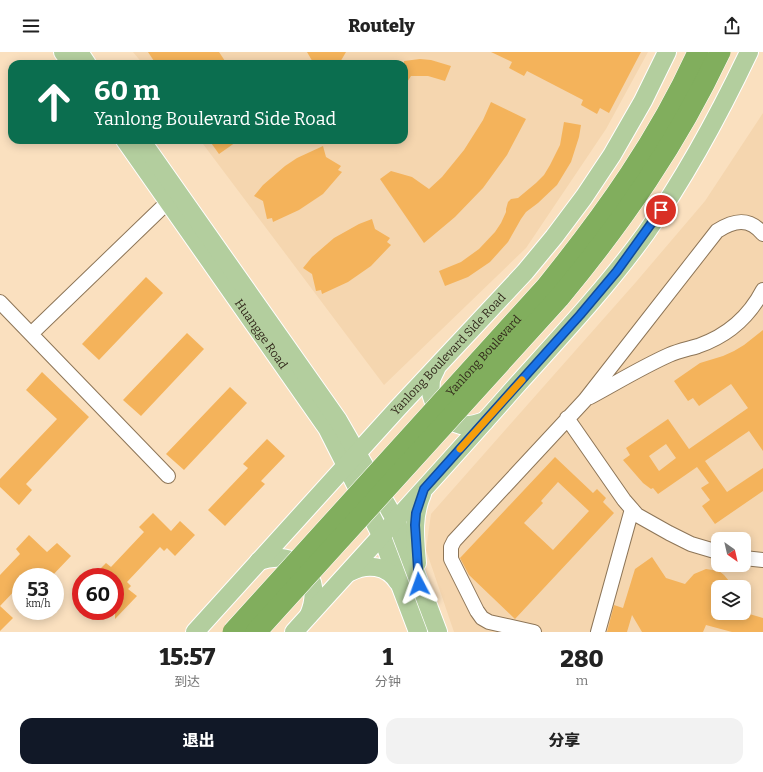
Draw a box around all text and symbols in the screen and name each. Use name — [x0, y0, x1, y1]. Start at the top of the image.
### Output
icon: menu — [20, 15, 42, 37]
text: Routely — [348, 15, 415, 37]
icon: share — [721, 15, 743, 37]
text: 60 m — [94, 74, 160, 107]
icon: ahead — [28, 76, 80, 128]
text: Yanlong Boulevard Side Road — [94, 108, 336, 130]
pin — [644, 193, 678, 227]
icon: arrive — [650, 199, 672, 221]
street label: Yanlong Boulevard Side Road — [388, 290, 508, 418]
street label: Huangge Road — [232, 297, 290, 372]
street label: Yanlong Boulevard — [444, 312, 524, 400]
north arrow — [711, 532, 751, 572]
map controls — [711, 532, 751, 620]
position arrow — [398, 563, 440, 605]
speed limit sign: 60 — [72, 568, 124, 620]
text: 53 — [27, 577, 49, 601]
button: layers — [711, 580, 751, 620]
text: km/h — [26, 598, 50, 610]
text: 15:57 — [159, 643, 215, 671]
text: 1 — [382, 643, 393, 671]
text: 280 — [560, 645, 604, 673]
text: m — [576, 673, 588, 688]
text: 到达 — [174, 674, 200, 689]
text: 分钟 — [375, 674, 401, 689]
button: 退出 — [20, 718, 378, 764]
button: 分享 — [386, 718, 743, 764]

